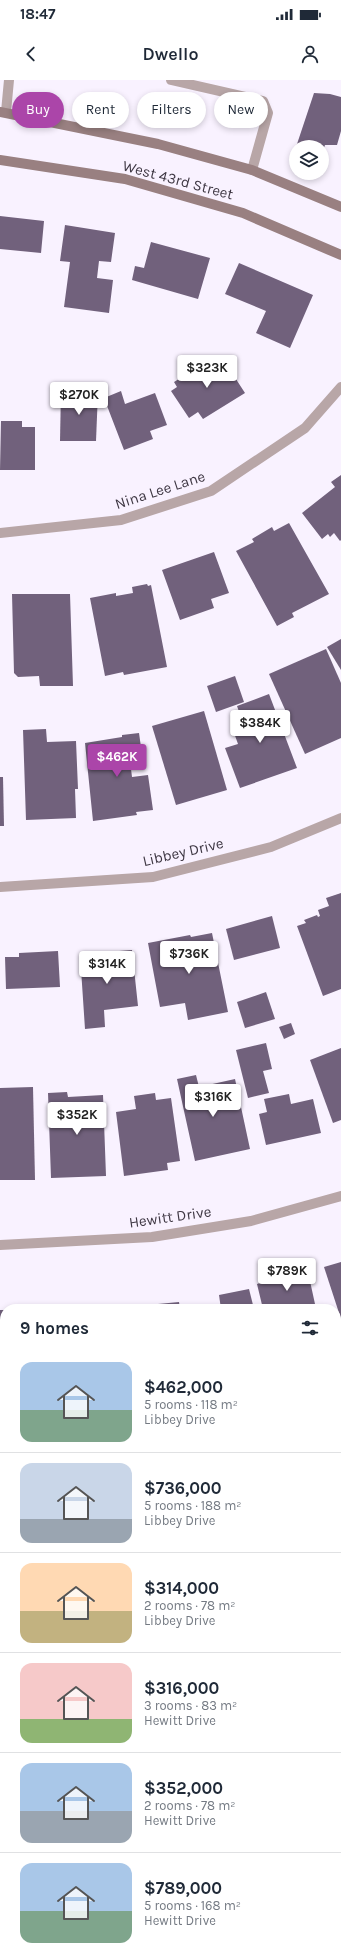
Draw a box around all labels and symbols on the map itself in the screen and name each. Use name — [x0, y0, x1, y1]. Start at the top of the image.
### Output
street label: West 43rd Street — [121, 157, 236, 204]
pin: $323K — [179, 355, 235, 389]
pin: $270K — [51, 382, 107, 416]
street label: Nina Lee Lane — [113, 467, 207, 513]
pin: $384K — [232, 710, 288, 744]
pin: $462K — [89, 744, 145, 778]
street label: Libbey Drive — [141, 834, 225, 870]
pin: $736K — [161, 941, 217, 975]
pin: $314K — [79, 951, 135, 985]
pin: $316K — [185, 1084, 241, 1118]
pin: $352K — [49, 1102, 105, 1136]
street label: Hewitt Drive — [128, 1202, 212, 1232]
pin: $789K — [259, 1258, 315, 1292]

